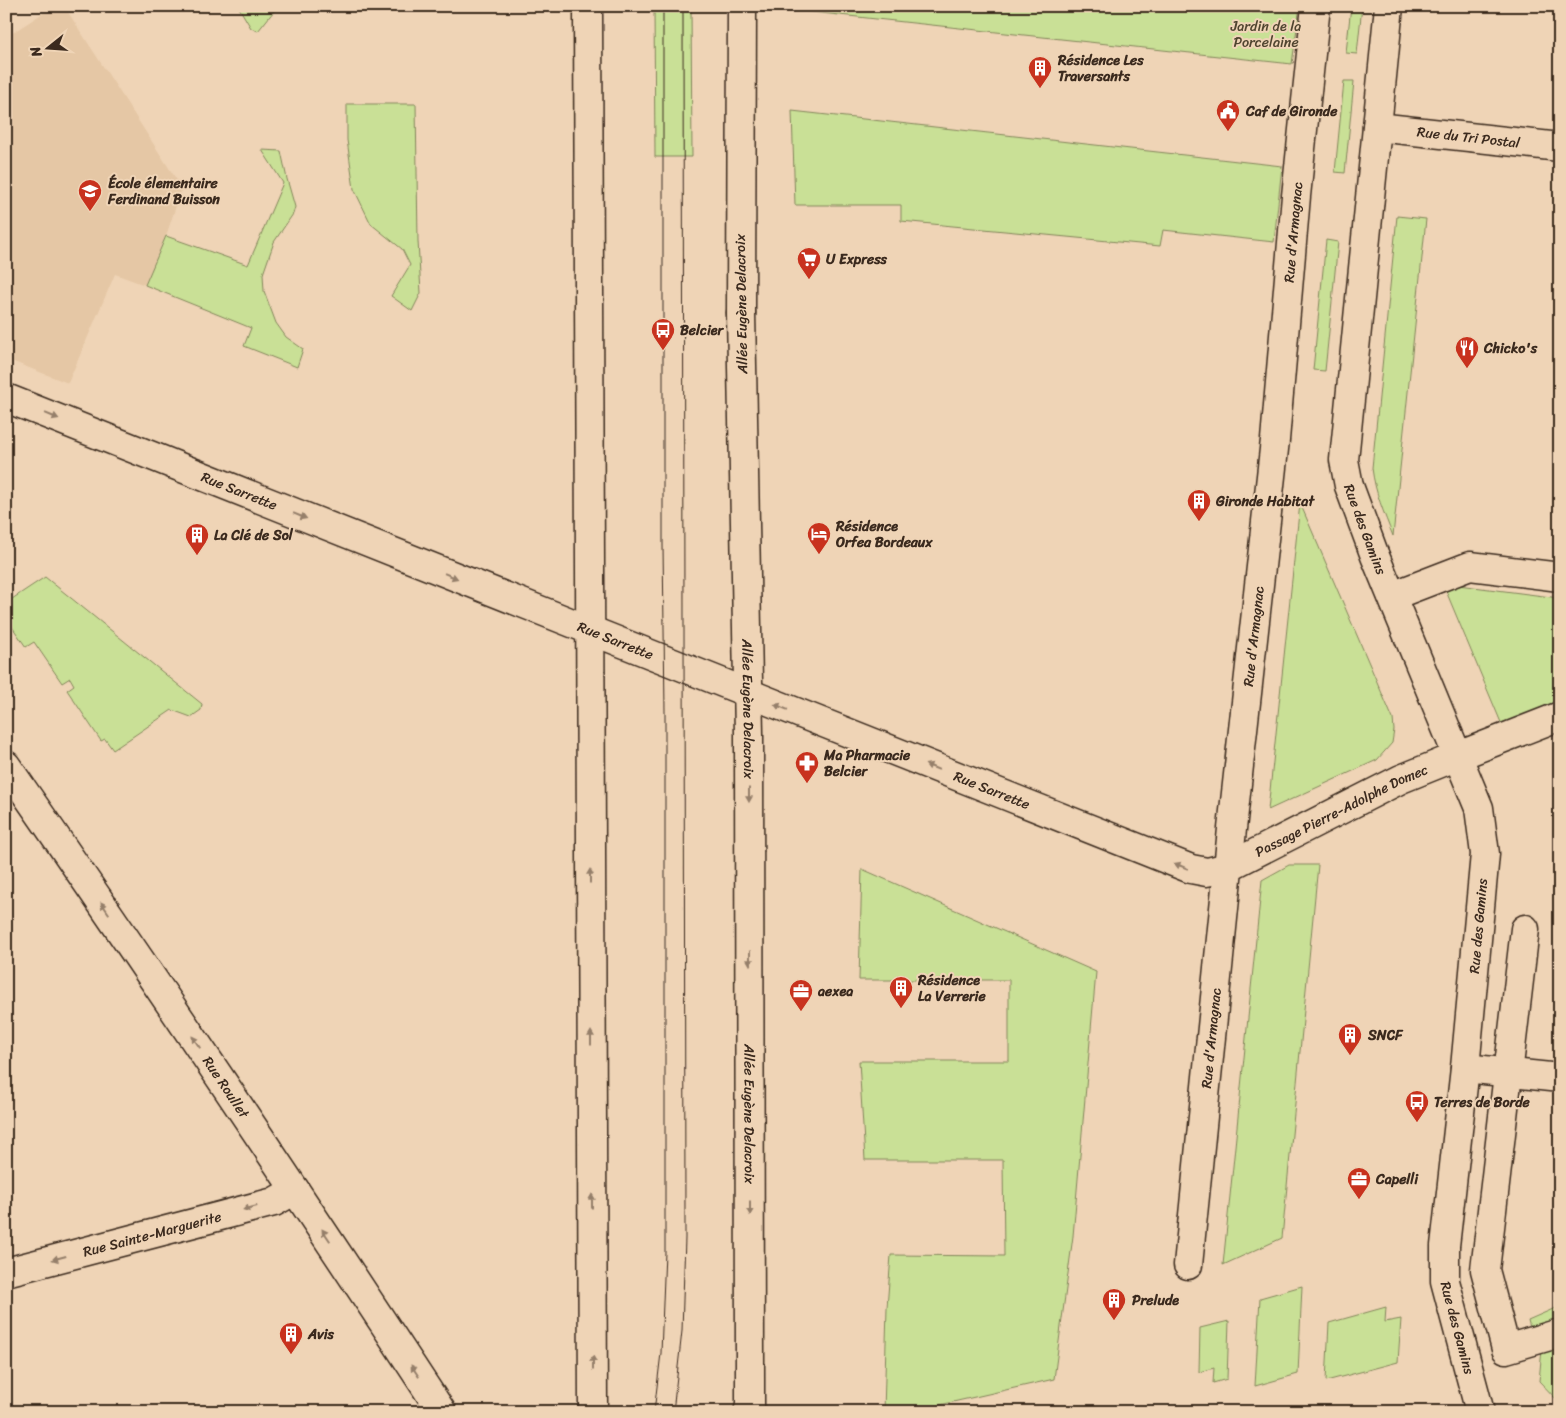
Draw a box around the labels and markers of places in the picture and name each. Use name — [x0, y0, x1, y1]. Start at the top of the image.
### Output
place label: Résidence Les Traversants — [1057, 48, 1144, 89]
building icon: Résidence Les Traversants — [1027, 55, 1053, 89]
public building icon: Caf de Gironde — [1215, 98, 1241, 132]
place label: Caf de Gironde — [1245, 99, 1338, 124]
place label: École élementaire Ferdinand Buisson — [107, 171, 220, 212]
school or university icon: École élementaire Ferdinand Buisson — [77, 178, 103, 212]
supermarket icon: U Express — [796, 246, 822, 280]
place label: U Express — [826, 247, 888, 272]
bus stop icon: Belcier — [650, 317, 676, 351]
place label: Belcier — [680, 318, 725, 343]
restaurant icon: Chicko's — [1454, 335, 1480, 369]
place label: Chicko's — [1483, 336, 1538, 361]
building icon: Gironde Habitat — [1186, 488, 1212, 522]
place label: Gironde Habitat — [1215, 489, 1315, 514]
place label: Résidence Orfea Bordeaux — [835, 514, 933, 555]
hotel icon: Résidence Orfea Bordeaux — [806, 521, 832, 555]
building icon: La Clé de Sol — [184, 522, 210, 556]
place label: La Clé de Sol — [214, 523, 294, 548]
place label: Ma Pharmacie Belcier — [823, 743, 911, 784]
pharmacy icon: Ma Pharmacie Belcier — [794, 750, 820, 784]
place label: Résidence La Verrerie — [917, 968, 986, 1009]
building icon: Résidence La Verrerie — [888, 975, 914, 1009]
office icon: aexea — [788, 978, 814, 1012]
place label: aexea — [817, 979, 853, 1004]
building icon: SNCF — [1337, 1022, 1363, 1056]
place label: SNCF — [1367, 1023, 1404, 1048]
bus stop icon: Terres de Borde — [1404, 1089, 1430, 1123]
place label: Terres de Borde — [1434, 1090, 1531, 1115]
office icon: Capelli — [1346, 1166, 1372, 1200]
place label: Capelli — [1375, 1167, 1419, 1192]
building icon: Prelude — [1101, 1287, 1127, 1321]
place label: Prelude — [1132, 1288, 1179, 1313]
building icon: Avis — [278, 1321, 304, 1355]
place label: Avis — [307, 1322, 335, 1347]

